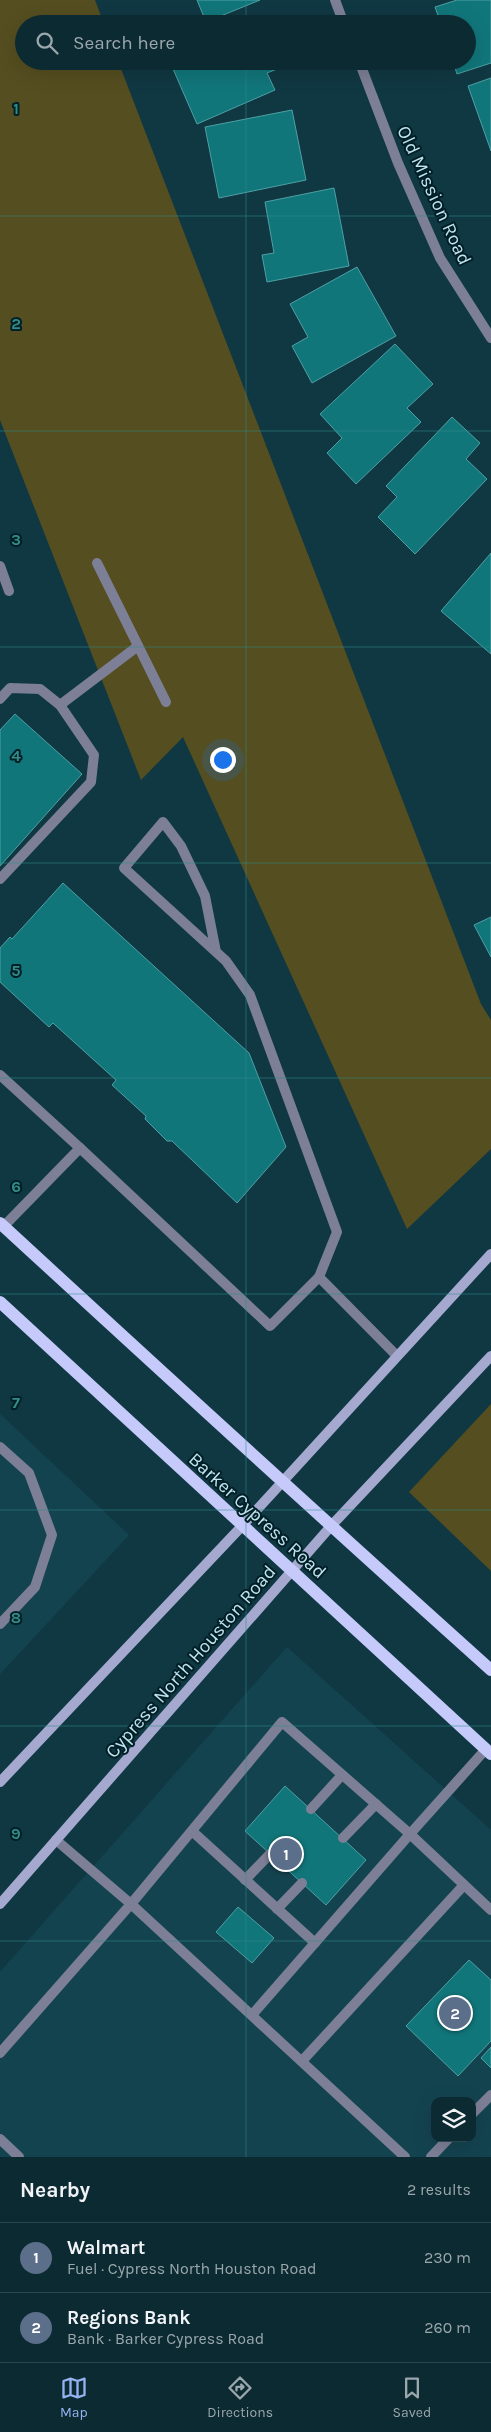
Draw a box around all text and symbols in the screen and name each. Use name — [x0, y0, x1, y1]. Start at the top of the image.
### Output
search box — [15, 15, 476, 70]
icon: search — [33, 29, 61, 57]
text: Search here — [73, 32, 175, 54]
text: 1 — [13, 99, 19, 118]
street label: Old Mission Road — [392, 122, 476, 268]
text: 2 — [11, 314, 21, 333]
text: 3 — [11, 530, 21, 549]
text: 4 — [11, 746, 21, 765]
your location — [210, 747, 236, 773]
text: 5 — [11, 961, 21, 980]
text: 6 — [11, 1177, 21, 1196]
text: 7 — [12, 1393, 20, 1412]
street label: Barker Cypress Road — [184, 1448, 331, 1583]
street label: Cypress North Houston Road — [101, 1561, 280, 1762]
text: 8 — [11, 1608, 21, 1627]
text: 9 — [11, 1824, 21, 1843]
pin: 1 — [270, 1835, 302, 1873]
pin: 2 — [439, 1994, 471, 2032]
map controls — [431, 2097, 476, 2142]
button: layers — [431, 2097, 476, 2142]
text: Nearby — [20, 2178, 90, 2202]
text: 2 results — [407, 2180, 471, 2199]
text: Walmart — [67, 2237, 145, 2259]
text: 1 — [33, 2248, 39, 2267]
text: 230 m — [424, 2248, 471, 2267]
text: Fuel · Cypress North Houston Road — [67, 2259, 317, 2278]
text: Regions Bank — [67, 2307, 191, 2329]
text: 2 — [31, 2318, 41, 2337]
text: 260 m — [424, 2318, 471, 2337]
text: Bank · Barker Cypress Road — [67, 2329, 264, 2348]
tab: Map — [60, 2374, 88, 2421]
tab: Directions — [207, 2374, 273, 2421]
tab: Saved — [393, 2374, 431, 2421]

